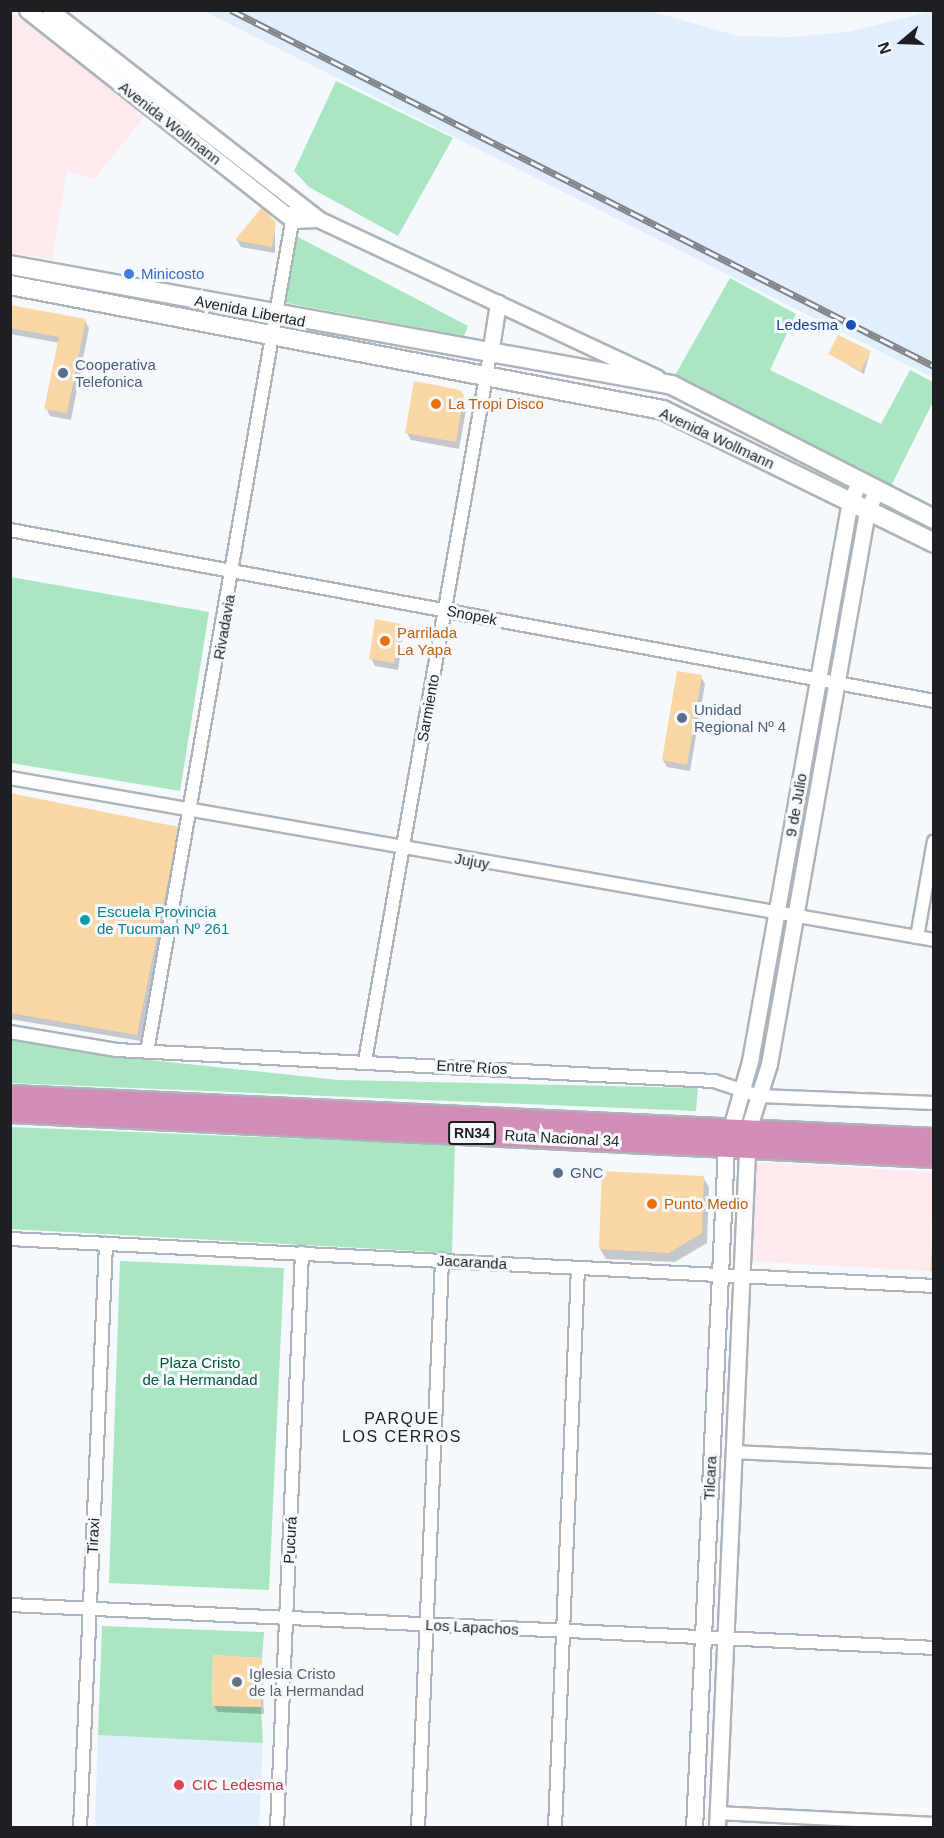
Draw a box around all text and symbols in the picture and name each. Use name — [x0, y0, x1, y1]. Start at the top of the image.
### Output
north arrow — [872, 12, 932, 72]
text: N — [875, 40, 894, 56]
street label: Avenida Wollmann — [115, 78, 225, 168]
place label: Minicosto — [141, 265, 204, 283]
marker: Minicosto — [122, 267, 136, 281]
street label: Avenida Libertad — [193, 291, 307, 331]
place label: Ledesma — [776, 316, 838, 334]
marker: Ledesma — [842, 316, 860, 334]
place label: Cooperativa Telefonica — [75, 355, 156, 390]
marker: Cooperativa Telefonica — [56, 366, 70, 380]
place label: La Tropi Disco — [448, 395, 544, 413]
marker: La Tropi Disco — [429, 397, 443, 411]
street label: Avenida Wollmann — [657, 404, 777, 472]
street label: Rivadavia — [209, 593, 239, 661]
street label: Snopek — [445, 601, 499, 629]
place label: Parrilada La Yapa — [397, 623, 457, 658]
marker: Parrilada La Yapa — [378, 634, 392, 648]
street label: Sarmiento — [413, 673, 443, 743]
place label: Unidad Regional Nº 4 — [694, 700, 786, 735]
marker: Unidad Regional Nº 4 — [675, 711, 689, 725]
street label: 9 de Julio — [782, 772, 810, 838]
street label: Jujuy — [453, 849, 491, 873]
place label: Escuela Provincia de Tucuman Nº 261 — [97, 902, 229, 937]
marker: Escuela Provincia de Tucuman Nº 261 — [78, 913, 92, 927]
street label: Entre Ríos — [436, 1056, 508, 1078]
road number: RN34 — [448, 1122, 496, 1144]
street label: Ruta Nacional 34 — [504, 1126, 620, 1150]
place label: GNC — [570, 1164, 603, 1182]
marker: GNC — [551, 1166, 565, 1180]
place label: Punto Medio — [664, 1195, 748, 1213]
marker: Punto Medio — [645, 1197, 659, 1211]
street label: Jacaranda — [437, 1251, 507, 1273]
park label: Plaza Cristo de la Hermandad — [142, 1353, 258, 1388]
district label: PARQUE LOS CERROS — [342, 1409, 462, 1447]
street label: Tilcara — [700, 1455, 720, 1501]
street label: Pucurá — [280, 1516, 300, 1564]
street label: Tiraxi — [83, 1517, 103, 1555]
street label: Los Lapachos — [425, 1616, 519, 1638]
place label: Iglesia Cristo de la Hermandad — [249, 1664, 364, 1699]
marker: Iglesia Cristo de la Hermandad — [230, 1675, 244, 1689]
marker: CIC Ledesma — [170, 1776, 188, 1794]
place label: CIC Ledesma — [192, 1776, 284, 1794]

